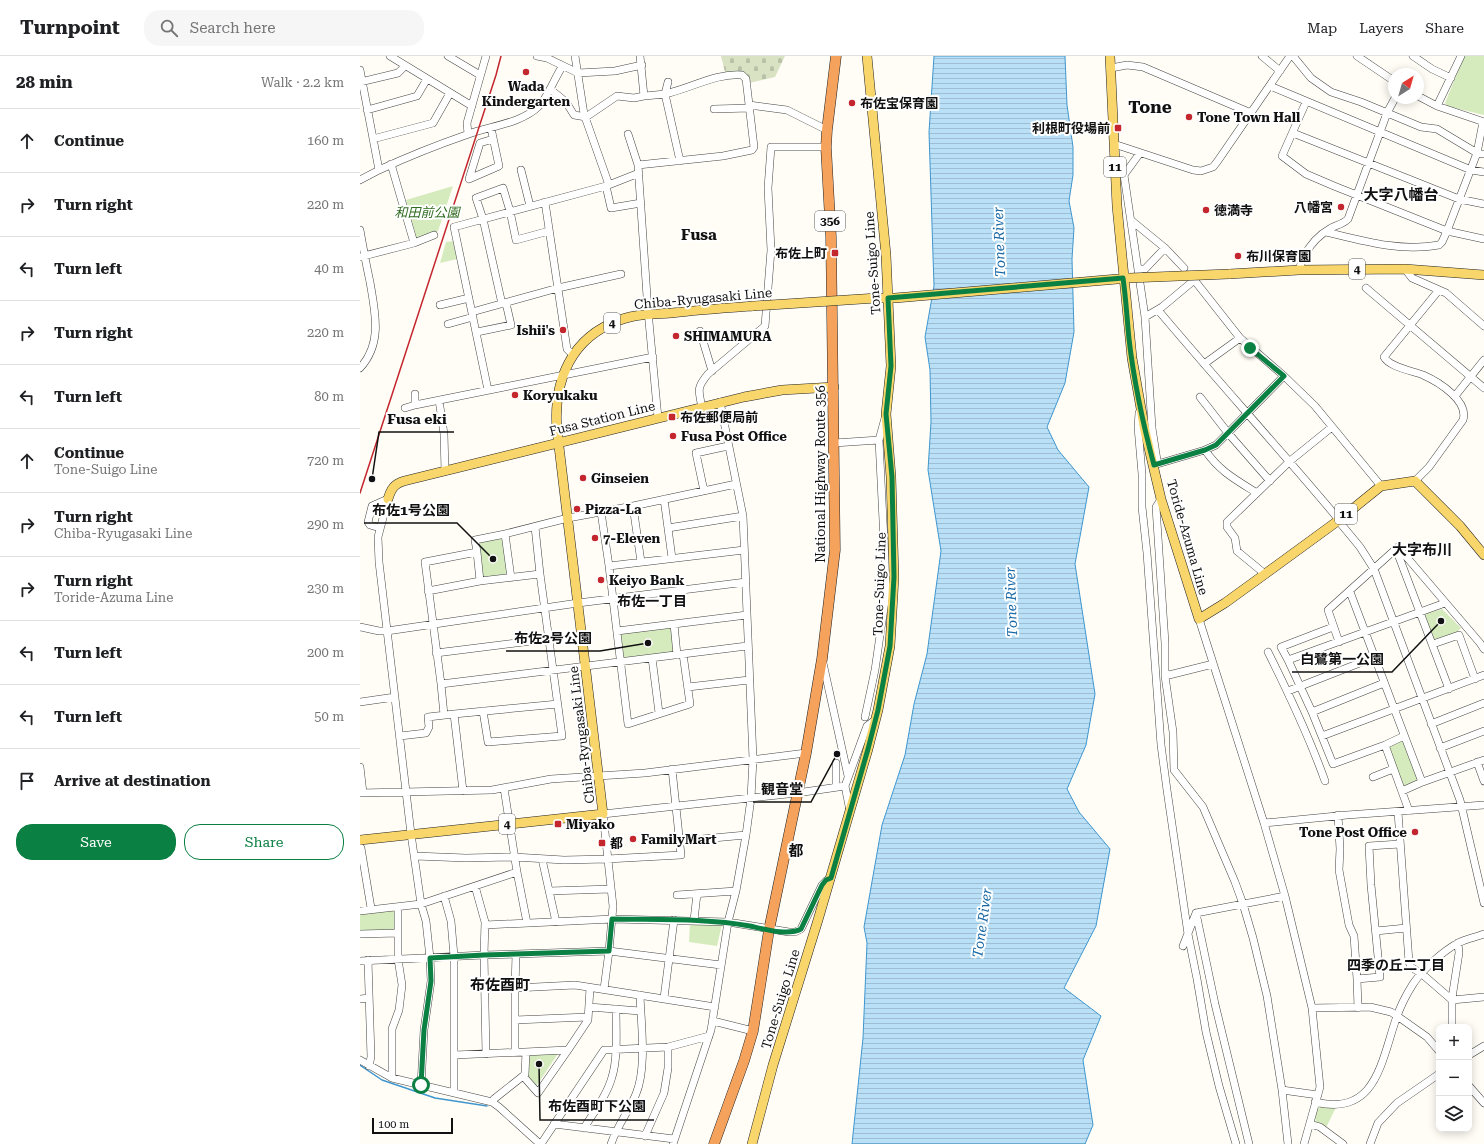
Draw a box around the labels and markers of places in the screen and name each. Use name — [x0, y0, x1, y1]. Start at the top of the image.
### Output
marker: Wada Kindergarten — [521, 67, 531, 77]
place label: Wada Kindergarten — [482, 79, 570, 109]
place label: 布佐宝保育園 — [860, 96, 938, 111]
marker: 布佐宝保育園 — [847, 98, 857, 108]
place label: Tone Town Hall — [1197, 110, 1301, 125]
marker: Tone Town Hall — [1184, 112, 1194, 122]
place label: 利根町役場前 — [1032, 121, 1110, 136]
marker: 利根町役場前 — [1113, 123, 1123, 133]
place label: 八幡宮 — [1294, 200, 1333, 215]
marker: 八幡宮 — [1336, 202, 1346, 212]
place label: 徳満寺 — [1214, 203, 1253, 218]
marker: 徳満寺 — [1201, 205, 1211, 215]
place label: 布佐上町 — [775, 246, 827, 261]
marker: 布佐上町 — [830, 248, 840, 258]
place label: 布川保育園 — [1246, 249, 1311, 264]
marker: 布川保育園 — [1233, 251, 1243, 261]
place label: Ishii's — [516, 323, 555, 338]
marker: Ishii's — [558, 325, 568, 335]
place label: SHIMAMURA — [684, 329, 772, 344]
marker: SHIMAMURA — [671, 331, 681, 341]
place label: Koryukaku — [523, 388, 598, 403]
marker: Koryukaku — [510, 390, 520, 400]
callout: Fusa eki — [379, 406, 454, 432]
place label: 布佐郵便局前 — [680, 410, 758, 425]
marker: 布佐郵便局前 — [667, 412, 677, 422]
place label: Fusa Post Office — [681, 429, 787, 444]
marker: Fusa Post Office — [668, 431, 678, 441]
place label: Ginseien — [591, 471, 649, 486]
marker: Ginseien — [578, 473, 588, 483]
callout: 布佐1号公園 — [364, 497, 457, 523]
place label: Pizza-La — [585, 502, 642, 517]
marker: Pizza-La — [572, 504, 582, 514]
place label: 7-Eleven — [603, 531, 661, 546]
marker: 7-Eleven — [590, 533, 600, 543]
place label: Keiyo Bank — [609, 573, 685, 588]
marker: Keiyo Bank — [596, 575, 606, 585]
callout: 布佐2号公園 — [506, 625, 600, 651]
callout: 白鷺第一公園 — [1292, 646, 1392, 672]
callout: 観音堂 — [753, 776, 811, 802]
place label: Miyako — [566, 817, 615, 832]
marker: Miyako — [553, 819, 563, 829]
place label: Tone Post Office — [1299, 825, 1407, 840]
marker: Tone Post Office — [1410, 827, 1420, 837]
place label: FamilyMart — [641, 832, 717, 847]
marker: FamilyMart — [628, 834, 638, 844]
place label: 都 — [610, 836, 623, 851]
marker: 都 — [597, 838, 607, 848]
callout: 布佐酉町下公園 — [540, 1094, 654, 1120]

